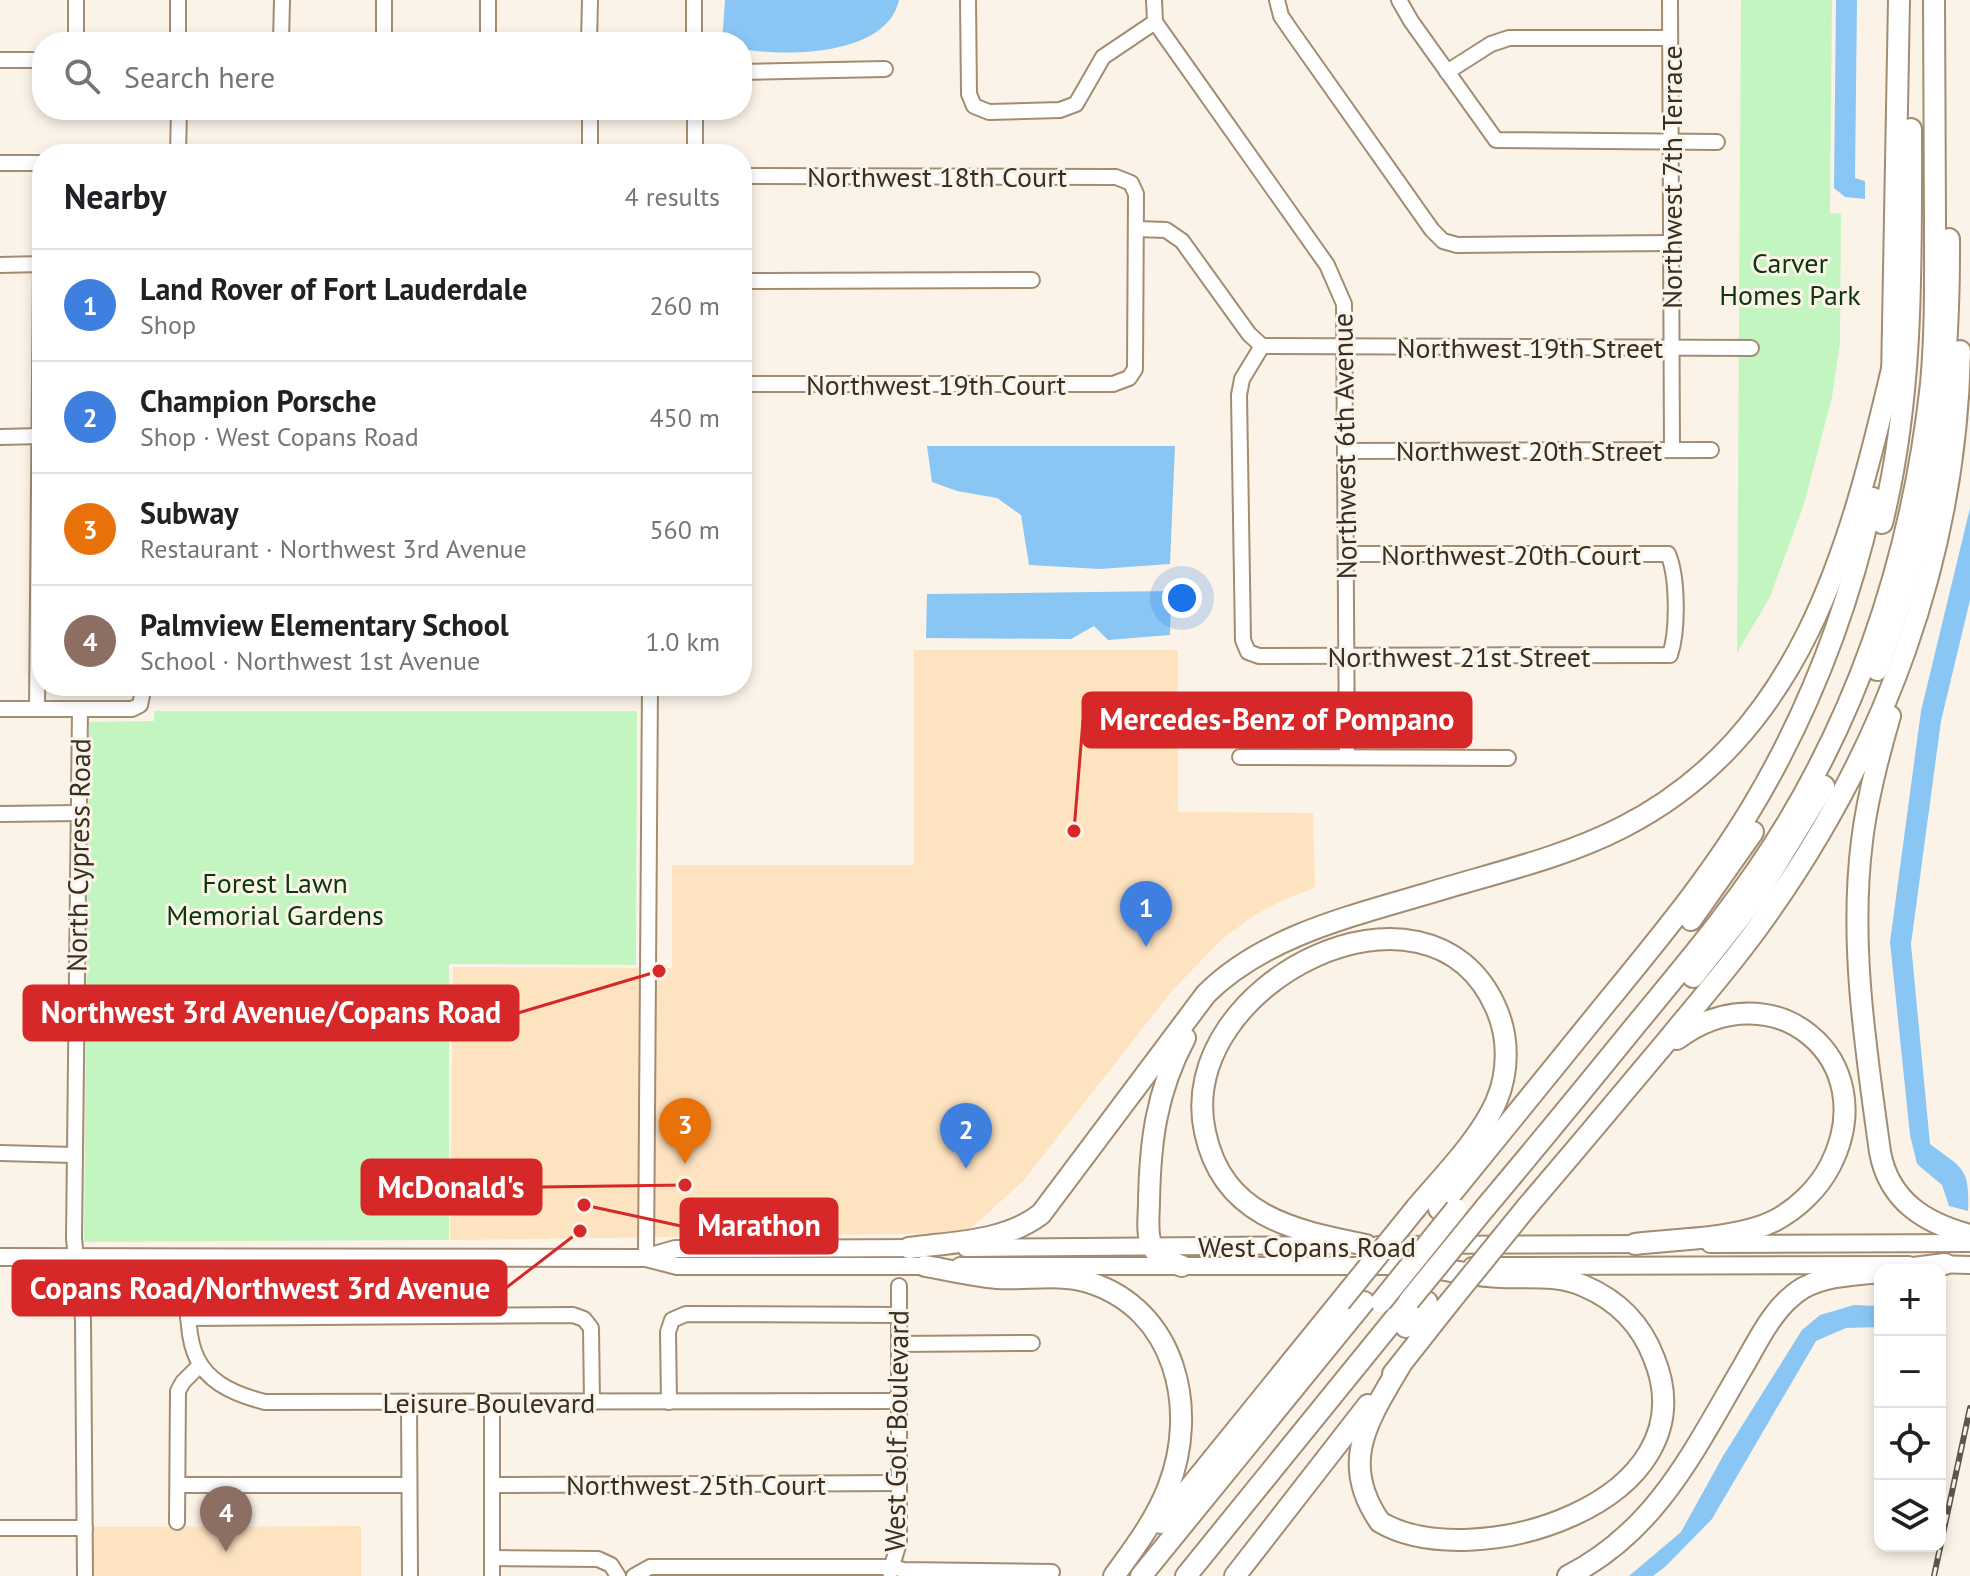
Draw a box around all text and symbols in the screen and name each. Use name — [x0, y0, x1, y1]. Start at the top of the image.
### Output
search box — [32, 32, 752, 120]
street label: Northwest 7th Terrace — [1653, 45, 1690, 309]
icon: search — [60, 54, 104, 98]
text: Search here — [124, 57, 275, 96]
street label: Northwest 18th Court — [807, 158, 1068, 195]
text: Nearby — [64, 174, 166, 218]
text: 4 results — [625, 180, 720, 213]
park label: Carver Homes Park — [1719, 244, 1861, 313]
text: Land Rover of Fort Lauderdale — [140, 269, 528, 308]
text: 1 — [83, 289, 97, 322]
text: 260 m — [649, 289, 720, 322]
text: Shop — [140, 308, 196, 341]
street label: Northwest 6th Avenue — [1323, 313, 1365, 579]
street label: Northwest 19th Street — [1397, 329, 1664, 366]
street label: Northwest 19th Court — [806, 366, 1067, 403]
text: Champion Porsche — [140, 381, 376, 420]
text: 2 — [83, 401, 97, 434]
text: 450 m — [649, 401, 720, 434]
text: Shop · West Copans Road — [140, 420, 419, 453]
street label: Northwest 20th Street — [1396, 432, 1663, 469]
text: Subway — [140, 493, 239, 532]
text: 3 — [83, 513, 97, 546]
text: 560 m — [649, 513, 720, 546]
text: Restaurant · Northwest 3rd Avenue — [140, 532, 527, 565]
street label: Northwest 20th Court — [1381, 536, 1642, 573]
your location — [1162, 578, 1202, 618]
text: Palmview Elementary School — [140, 605, 509, 644]
text: 4 — [83, 625, 97, 658]
text: 1.0 km — [646, 625, 720, 658]
street label: Northwest 21st Street — [1327, 638, 1591, 675]
text: School · Northwest 1st Avenue — [140, 644, 480, 677]
callout: Mercedes-Benz of Pompano — [1083, 693, 1471, 747]
text: Mercedes-Benz of Pompano — [1100, 699, 1454, 738]
street label: North Cypress Road — [57, 738, 99, 972]
park label: Forest Lawn Memorial Gardens — [166, 864, 384, 933]
pin: 1 — [1120, 881, 1172, 947]
callout: Northwest 3rd Avenue/Copans Road — [24, 986, 518, 1040]
text: Northwest 3rd Avenue/Copans Road — [41, 992, 501, 1031]
pin: 3 — [659, 1098, 711, 1164]
pin: 2 — [940, 1103, 992, 1169]
callout: McDonald's — [362, 1160, 541, 1214]
text: McDonald's — [378, 1167, 524, 1206]
callout: Marathon — [681, 1199, 837, 1253]
text: Marathon — [697, 1205, 821, 1244]
street label: West Copans Road — [1198, 1228, 1416, 1265]
callout: Copans Road/Northwest 3rd Avenue — [13, 1261, 506, 1315]
map controls — [1874, 1264, 1946, 1552]
button: + — [1874, 1264, 1946, 1336]
text: Copans Road/Northwest 3rd Avenue — [30, 1268, 490, 1307]
street label: West Golf Boulevard — [875, 1310, 917, 1552]
button: − — [1874, 1336, 1946, 1408]
street label: Leisure Boulevard — [383, 1384, 595, 1421]
button: locate — [1874, 1408, 1946, 1480]
street label: Northwest 25th Court — [566, 1466, 827, 1503]
button: layers — [1874, 1480, 1946, 1552]
pin: 4 — [200, 1486, 252, 1552]

